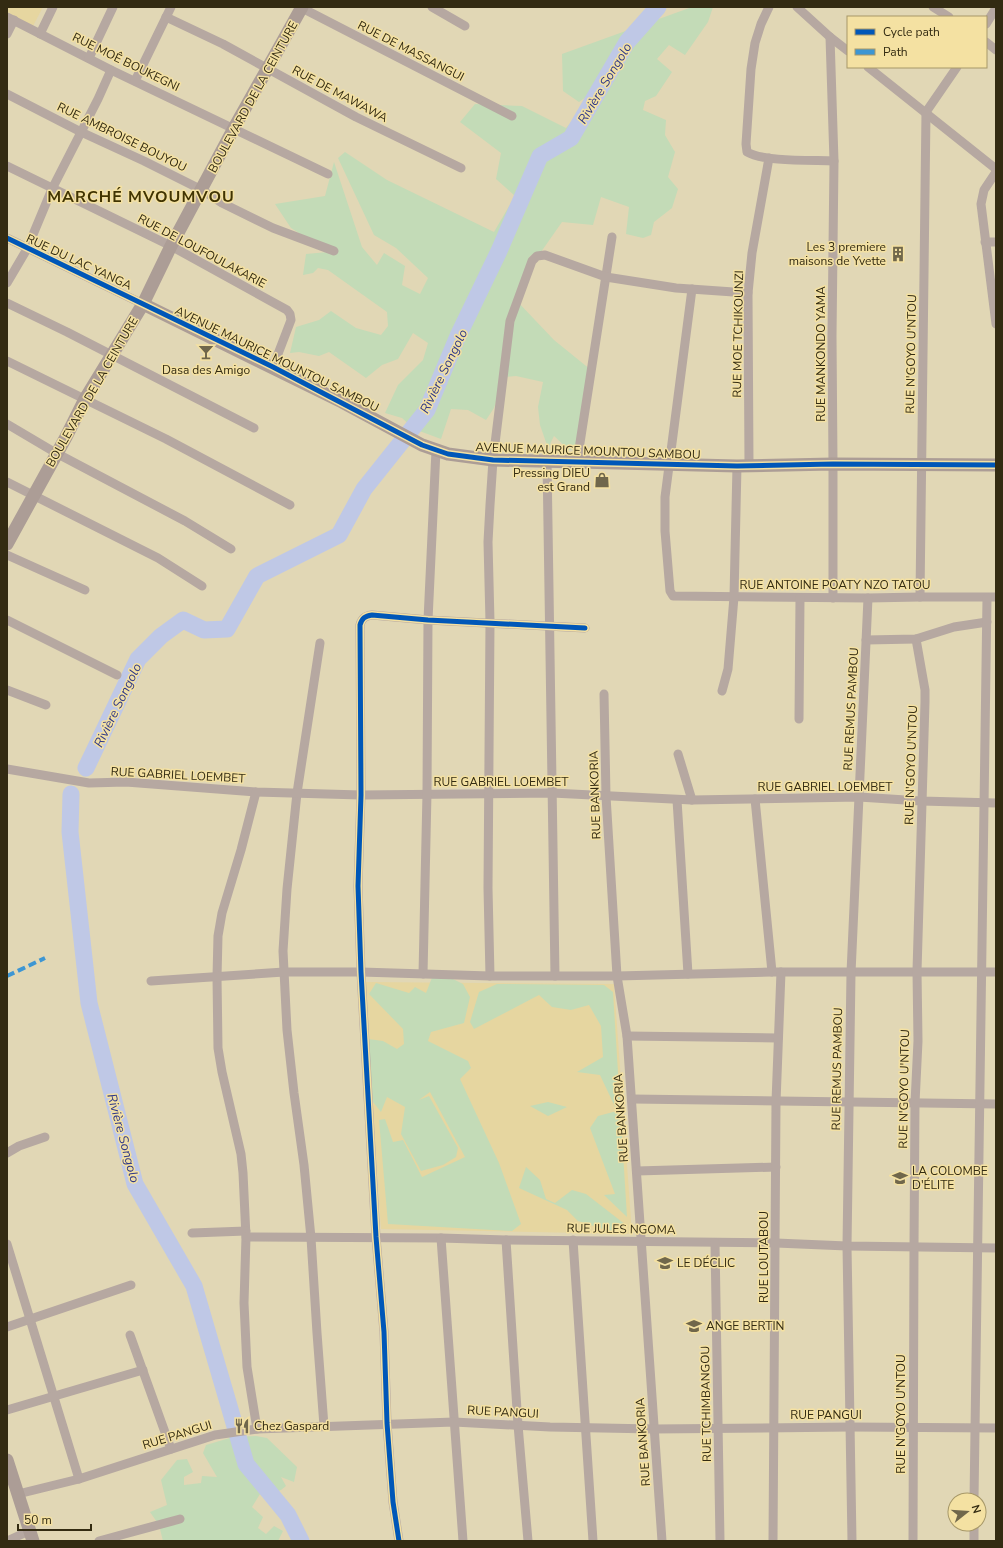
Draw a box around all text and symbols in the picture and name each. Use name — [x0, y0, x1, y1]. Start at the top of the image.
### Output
legend — [847, 16, 987, 68]
street label: RUE DE MASSANGUI — [355, 17, 467, 85]
street label: BOULEVARD DE LA CEINTURE — [205, 18, 301, 176]
text: Cycle path — [883, 24, 940, 40]
street label: RUE MOÊ BOUKEGNI — [70, 29, 182, 95]
water label: Rivière Songolo — [574, 40, 636, 127]
text: Path — [883, 44, 908, 60]
street label: RUE DE MAWAWA — [289, 62, 391, 126]
street label: RUE AMBROISE BOUYOU — [55, 99, 189, 175]
district label: MARCHÉ MVOUMVOU — [47, 186, 235, 208]
street label: RUE DE LOUFOULAKARIE — [135, 210, 269, 292]
street label: RUE DU LAC YANGA — [23, 230, 135, 294]
place label: Les 3 premiere maisons de Yvette — [789, 239, 886, 269]
building icon: Les 3 premiere maisons de Yvette — [889, 245, 907, 263]
street label: RUE MOE TCHIKOUNZI — [729, 270, 747, 398]
street label: RUE MANKONDO YAMA — [813, 286, 829, 422]
street label: RUE N'GOYO U'NTOU — [902, 294, 920, 414]
street label: AVENUE MAURICE MOUNTOU SAMBOU — [172, 302, 382, 416]
street label: BOULEVARD DE LA CEINTURE — [42, 314, 142, 470]
water label: Rivière Songolo — [416, 326, 472, 417]
bar icon: Dasa des Amigo — [197, 343, 215, 361]
place label: Dasa des Amigo — [162, 362, 250, 378]
street label: AVENUE MAURICE MOUNTOU SAMBOU — [475, 439, 701, 463]
place label: Pressing DIEU est Grand — [513, 465, 590, 495]
shop icon: Pressing DIEU est Grand — [593, 471, 611, 489]
street label: RUE ANTOINE POATY NZO TATOU — [739, 577, 931, 593]
street label: RUE REMUS PAMBOU — [840, 647, 862, 771]
water label: Rivière Songolo — [90, 660, 146, 751]
street label: RUE N'GOYO U'NTOU — [901, 705, 921, 825]
street label: RUE BANKORIA — [585, 750, 605, 840]
street label: RUE GABRIEL LOEMBET — [110, 763, 247, 787]
street label: RUE GABRIEL LOEMBET — [434, 774, 569, 790]
street label: RUE GABRIEL LOEMBET — [758, 779, 893, 795]
street label: RUE REMUS PAMBOU — [828, 1007, 846, 1131]
street label: RUE N'GOYO U'NTOU — [895, 1029, 913, 1149]
street label: RUE BANKORIA — [610, 1073, 632, 1163]
water label: Rivière Songolo — [102, 1092, 144, 1185]
place label: LA COLOMBE D'ÉLITE — [912, 1163, 988, 1193]
school or university icon: LA COLOMBE D'ÉLITE — [891, 1169, 909, 1187]
street label: RUE LOUTABOU — [756, 1211, 772, 1303]
street label: RUE JULES NGOMA — [566, 1220, 676, 1238]
school or university icon: LE DÉCLIC — [656, 1254, 674, 1272]
place label: LE DÉCLIC — [677, 1255, 735, 1271]
school or university icon: ANGE BERTIN — [685, 1317, 703, 1335]
place label: ANGE BERTIN — [706, 1318, 785, 1334]
street label: RUE TCHIMBANGOU — [697, 1346, 715, 1462]
street label: RUE N'GOYO U'NTOU — [893, 1354, 909, 1474]
street label: RUE BANKORIA — [632, 1397, 654, 1487]
street label: RUE PANGUI — [467, 1402, 539, 1422]
street label: RUE PANGUI — [790, 1407, 862, 1423]
street label: RUE PANGUI — [140, 1417, 214, 1453]
restaurant icon: Chez Gaspard — [233, 1417, 251, 1435]
place label: Chez Gaspard — [254, 1418, 329, 1434]
north arrow — [947, 1492, 987, 1532]
text: N — [968, 1503, 984, 1515]
scale bar — [18, 1506, 91, 1532]
text: 50 m — [24, 1512, 52, 1528]

